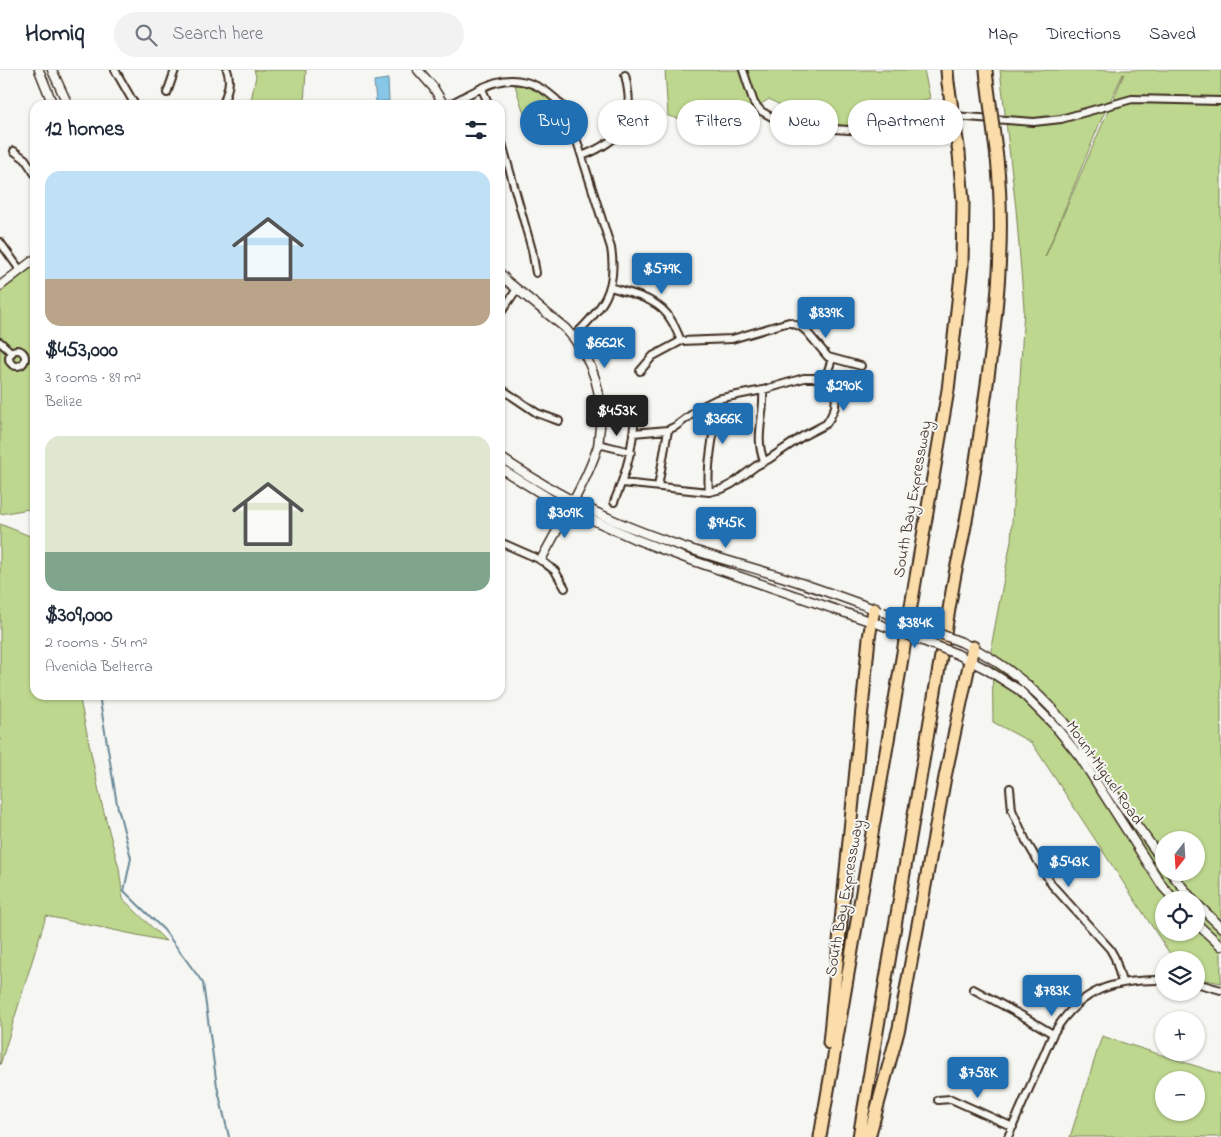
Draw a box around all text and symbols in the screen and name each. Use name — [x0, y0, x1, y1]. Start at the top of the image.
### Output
search box — [114, 12, 464, 57]
text: Homiq — [25, 17, 84, 52]
icon: search — [132, 21, 160, 49]
text: Search here — [172, 21, 263, 48]
text: Map — [988, 22, 1018, 48]
text: Directions — [1046, 22, 1121, 48]
text: Saved — [1149, 22, 1196, 48]
chip: Buy — [520, 100, 588, 145]
chip: Rent — [598, 100, 667, 145]
chip: Filters — [677, 100, 760, 145]
chip: New — [770, 100, 838, 145]
chip: Apartment — [848, 100, 963, 145]
text: 12 homes — [45, 115, 125, 145]
icon: filters — [462, 116, 490, 144]
icon: home — [223, 204, 313, 294]
pin: $579K — [627, 252, 697, 295]
text: $579K — [643, 257, 681, 281]
pin: $839K — [791, 296, 861, 339]
text: $839K — [809, 301, 843, 325]
pin: $662K — [570, 326, 640, 369]
text: $662K — [585, 331, 625, 355]
text: $453,000 — [45, 336, 118, 366]
text: 3 rooms · 89 m² — [45, 366, 141, 390]
pin: $290K — [809, 370, 879, 412]
text: $290K — [825, 374, 863, 398]
text: Belize — [45, 390, 82, 414]
pin: $453K — [582, 394, 652, 437]
text: $453K — [597, 399, 637, 423]
pin: $366K — [688, 402, 758, 445]
text: $366K — [704, 407, 742, 431]
street label: South Bay Expressway — [887, 419, 939, 579]
icon: home — [223, 469, 313, 559]
pin: $309K — [530, 496, 600, 539]
text: $309K — [547, 501, 583, 525]
pin: $945K — [691, 506, 761, 549]
text: $945K — [707, 511, 745, 535]
text: $309,000 — [45, 601, 113, 631]
pin: $384K — [880, 606, 950, 649]
text: $384K — [897, 611, 933, 635]
text: 2 rooms · 54 m² — [45, 631, 147, 655]
text: Avenida Belterra — [45, 655, 153, 679]
street label: Mount Miguel Road — [1059, 716, 1149, 830]
street label: South Bay Expressway — [819, 818, 871, 978]
north arrow — [1155, 831, 1205, 881]
map controls — [1155, 831, 1205, 1121]
pin: $543K — [1034, 846, 1104, 888]
text: $543K — [1049, 850, 1089, 874]
button: locate — [1155, 891, 1205, 941]
button: layers — [1155, 951, 1205, 1001]
pin: $783K — [1017, 974, 1087, 1017]
text: $783K — [1034, 979, 1070, 1003]
button: + — [1155, 1011, 1205, 1061]
pin: $758K — [943, 1056, 1013, 1099]
text: $758K — [958, 1061, 998, 1085]
button: − — [1155, 1071, 1205, 1121]

